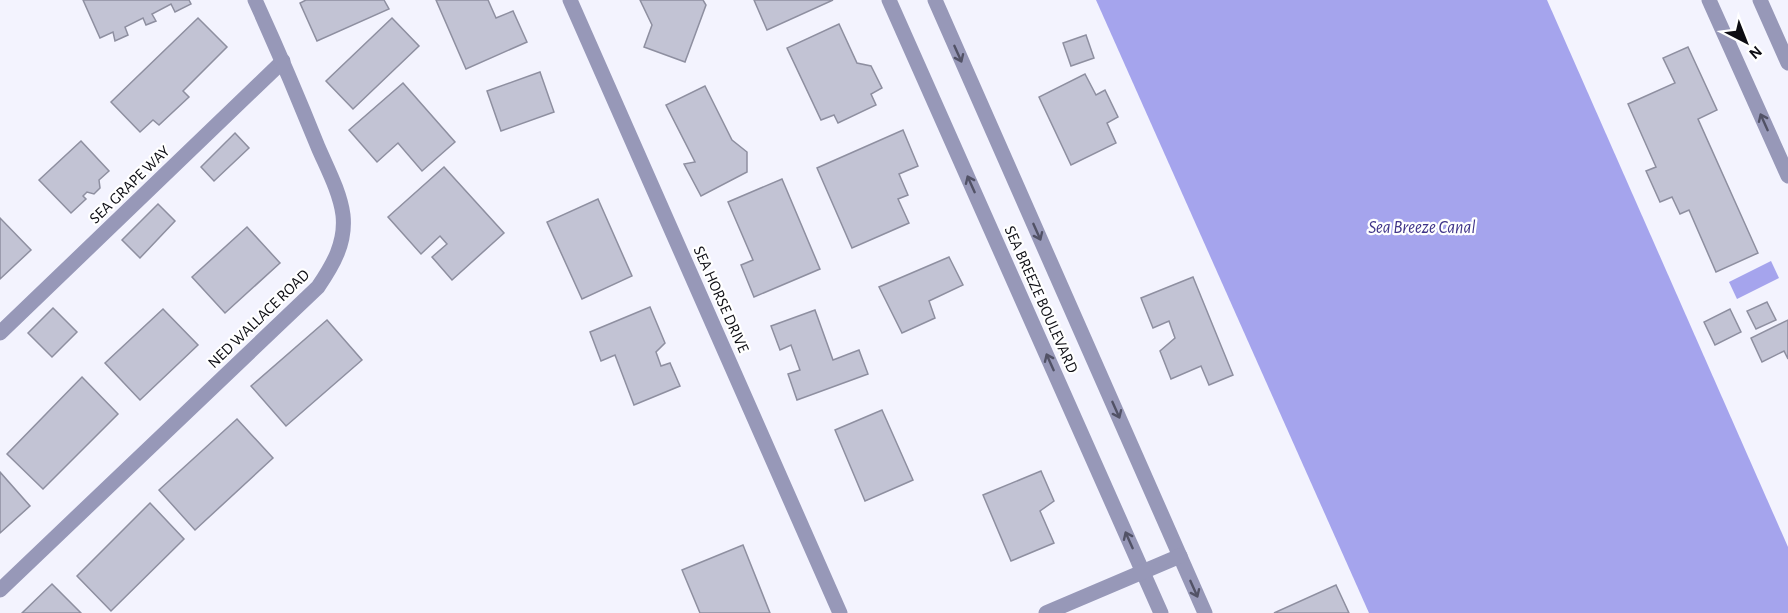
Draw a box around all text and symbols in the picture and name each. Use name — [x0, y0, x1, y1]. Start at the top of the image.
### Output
north arrow — [1716, 12, 1776, 72]
text: N — [1746, 43, 1765, 62]
one-way arrow — [953, 44, 965, 62]
one-way arrow — [1758, 114, 1769, 132]
street label: SEA GRAPE WAY — [87, 142, 173, 227]
one-way arrow — [964, 175, 976, 193]
water label: Sea Breeze Canal — [1368, 219, 1476, 237]
one-way arrow — [1032, 222, 1043, 241]
street label: SEA BREEZE BOULEVARD — [1001, 223, 1081, 375]
street label: SEA HORSE DRIVE — [690, 244, 752, 355]
street label: NED WALLACE ROAD — [205, 266, 312, 371]
one-way arrow — [1043, 353, 1054, 371]
one-way arrow — [1110, 401, 1122, 419]
one-way arrow — [1123, 532, 1134, 550]
one-way arrow — [1189, 579, 1200, 598]

